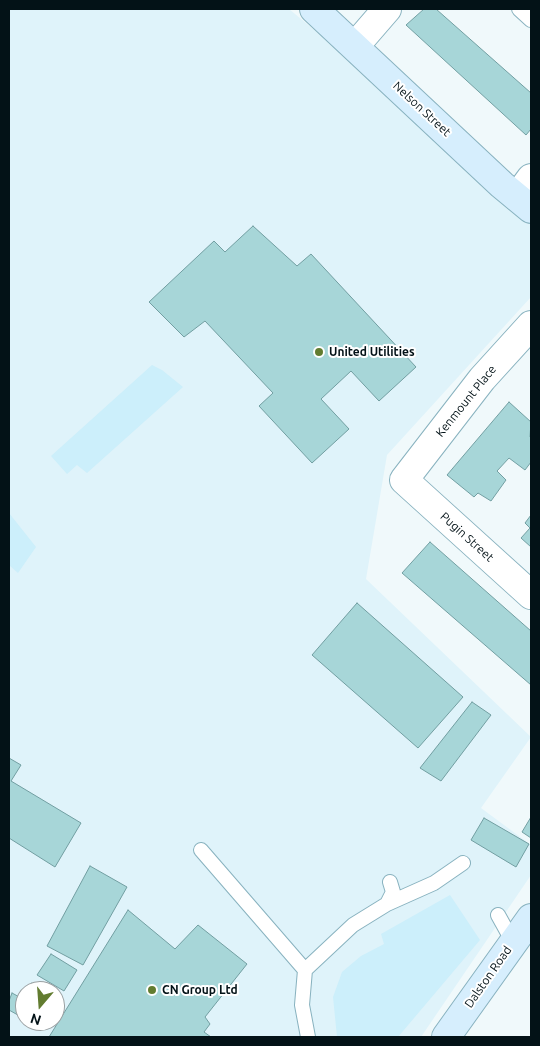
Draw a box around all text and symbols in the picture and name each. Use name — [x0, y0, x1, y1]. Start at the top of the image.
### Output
street label: Nelson Street — [390, 79, 454, 139]
place label: United Utilities — [329, 345, 415, 359]
marker: United Utilities — [313, 346, 325, 358]
street label: Kenmount Place — [433, 362, 499, 440]
street label: Pugin Street — [437, 509, 497, 565]
street label: Dalston Road — [461, 943, 515, 1011]
north arrow — [15, 981, 65, 1031]
place label: CN Group Ltd — [162, 983, 238, 997]
marker: CN Group Ltd — [146, 984, 158, 996]
text: N — [28, 1010, 43, 1029]

